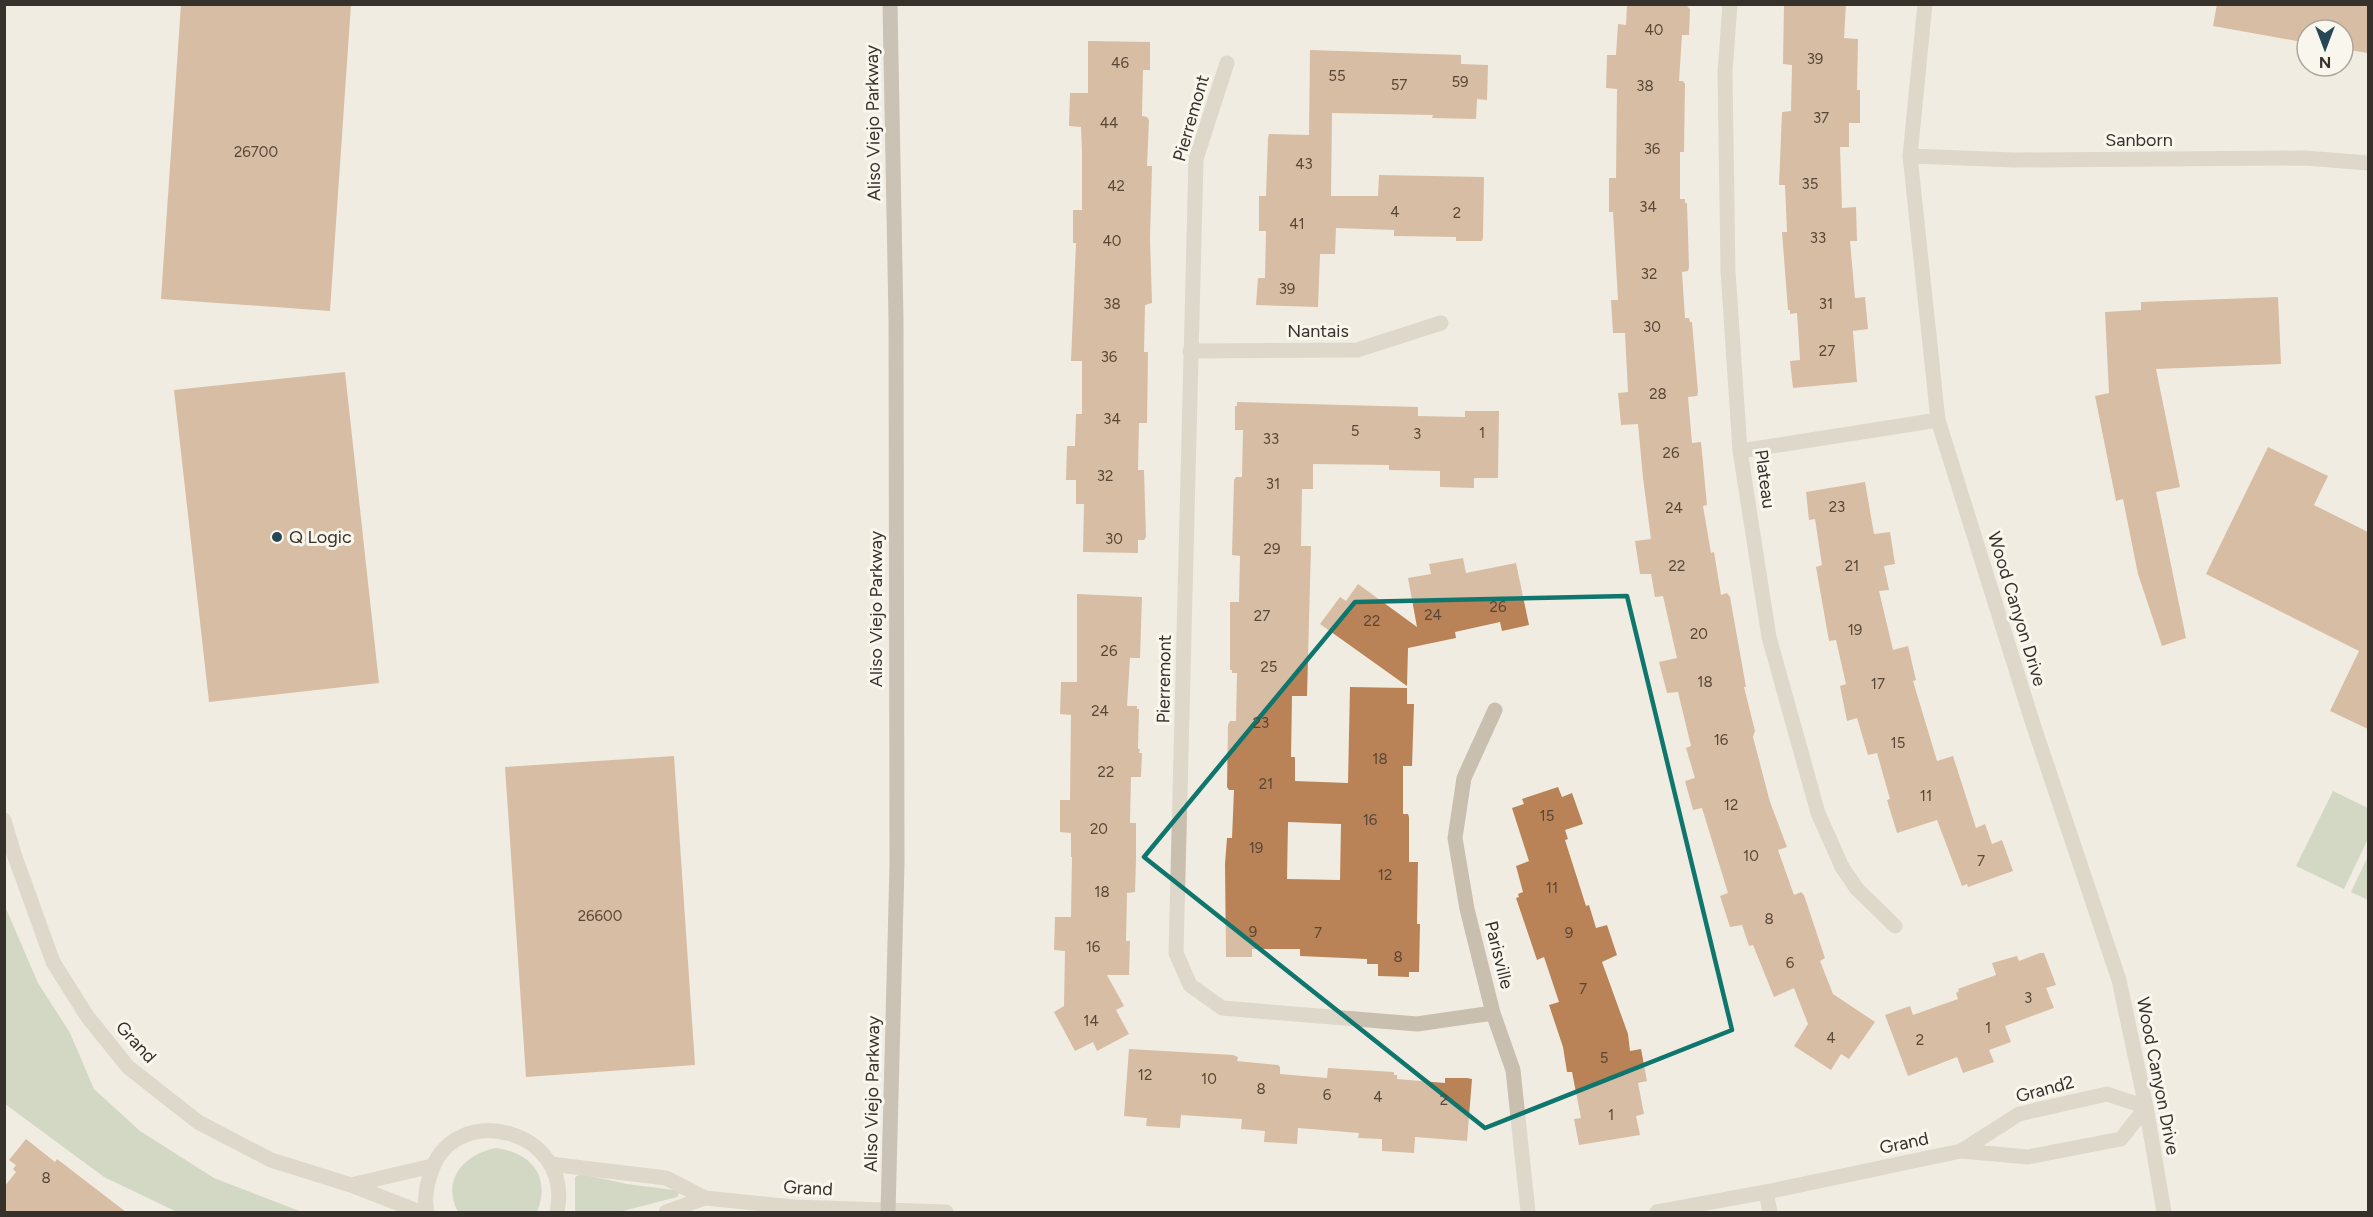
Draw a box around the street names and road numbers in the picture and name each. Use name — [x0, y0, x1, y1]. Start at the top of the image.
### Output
street label: Aliso Viejo Parkway — [861, 44, 885, 201]
street label: Pierremont — [1168, 72, 1214, 164]
street label: Sanborn — [2105, 129, 2173, 151]
street label: Nantais — [1287, 320, 1349, 342]
street label: Plateau — [1750, 448, 1780, 510]
street label: Wood Canyon Drive — [1983, 529, 2051, 689]
street label: Aliso Viejo Parkway — [865, 530, 887, 687]
street label: Pierremont — [1152, 634, 1176, 724]
street label: Parisville — [1480, 919, 1518, 991]
street label: Wood Canyon Drive — [2132, 995, 2184, 1157]
street label: Aliso Viejo Parkway — [860, 1015, 884, 1172]
street label: Grand — [111, 1016, 161, 1068]
street label: Grand2 — [2013, 1071, 2077, 1107]
street label: Grand — [1877, 1127, 1931, 1159]
street label: Grand — [783, 1176, 833, 1200]

